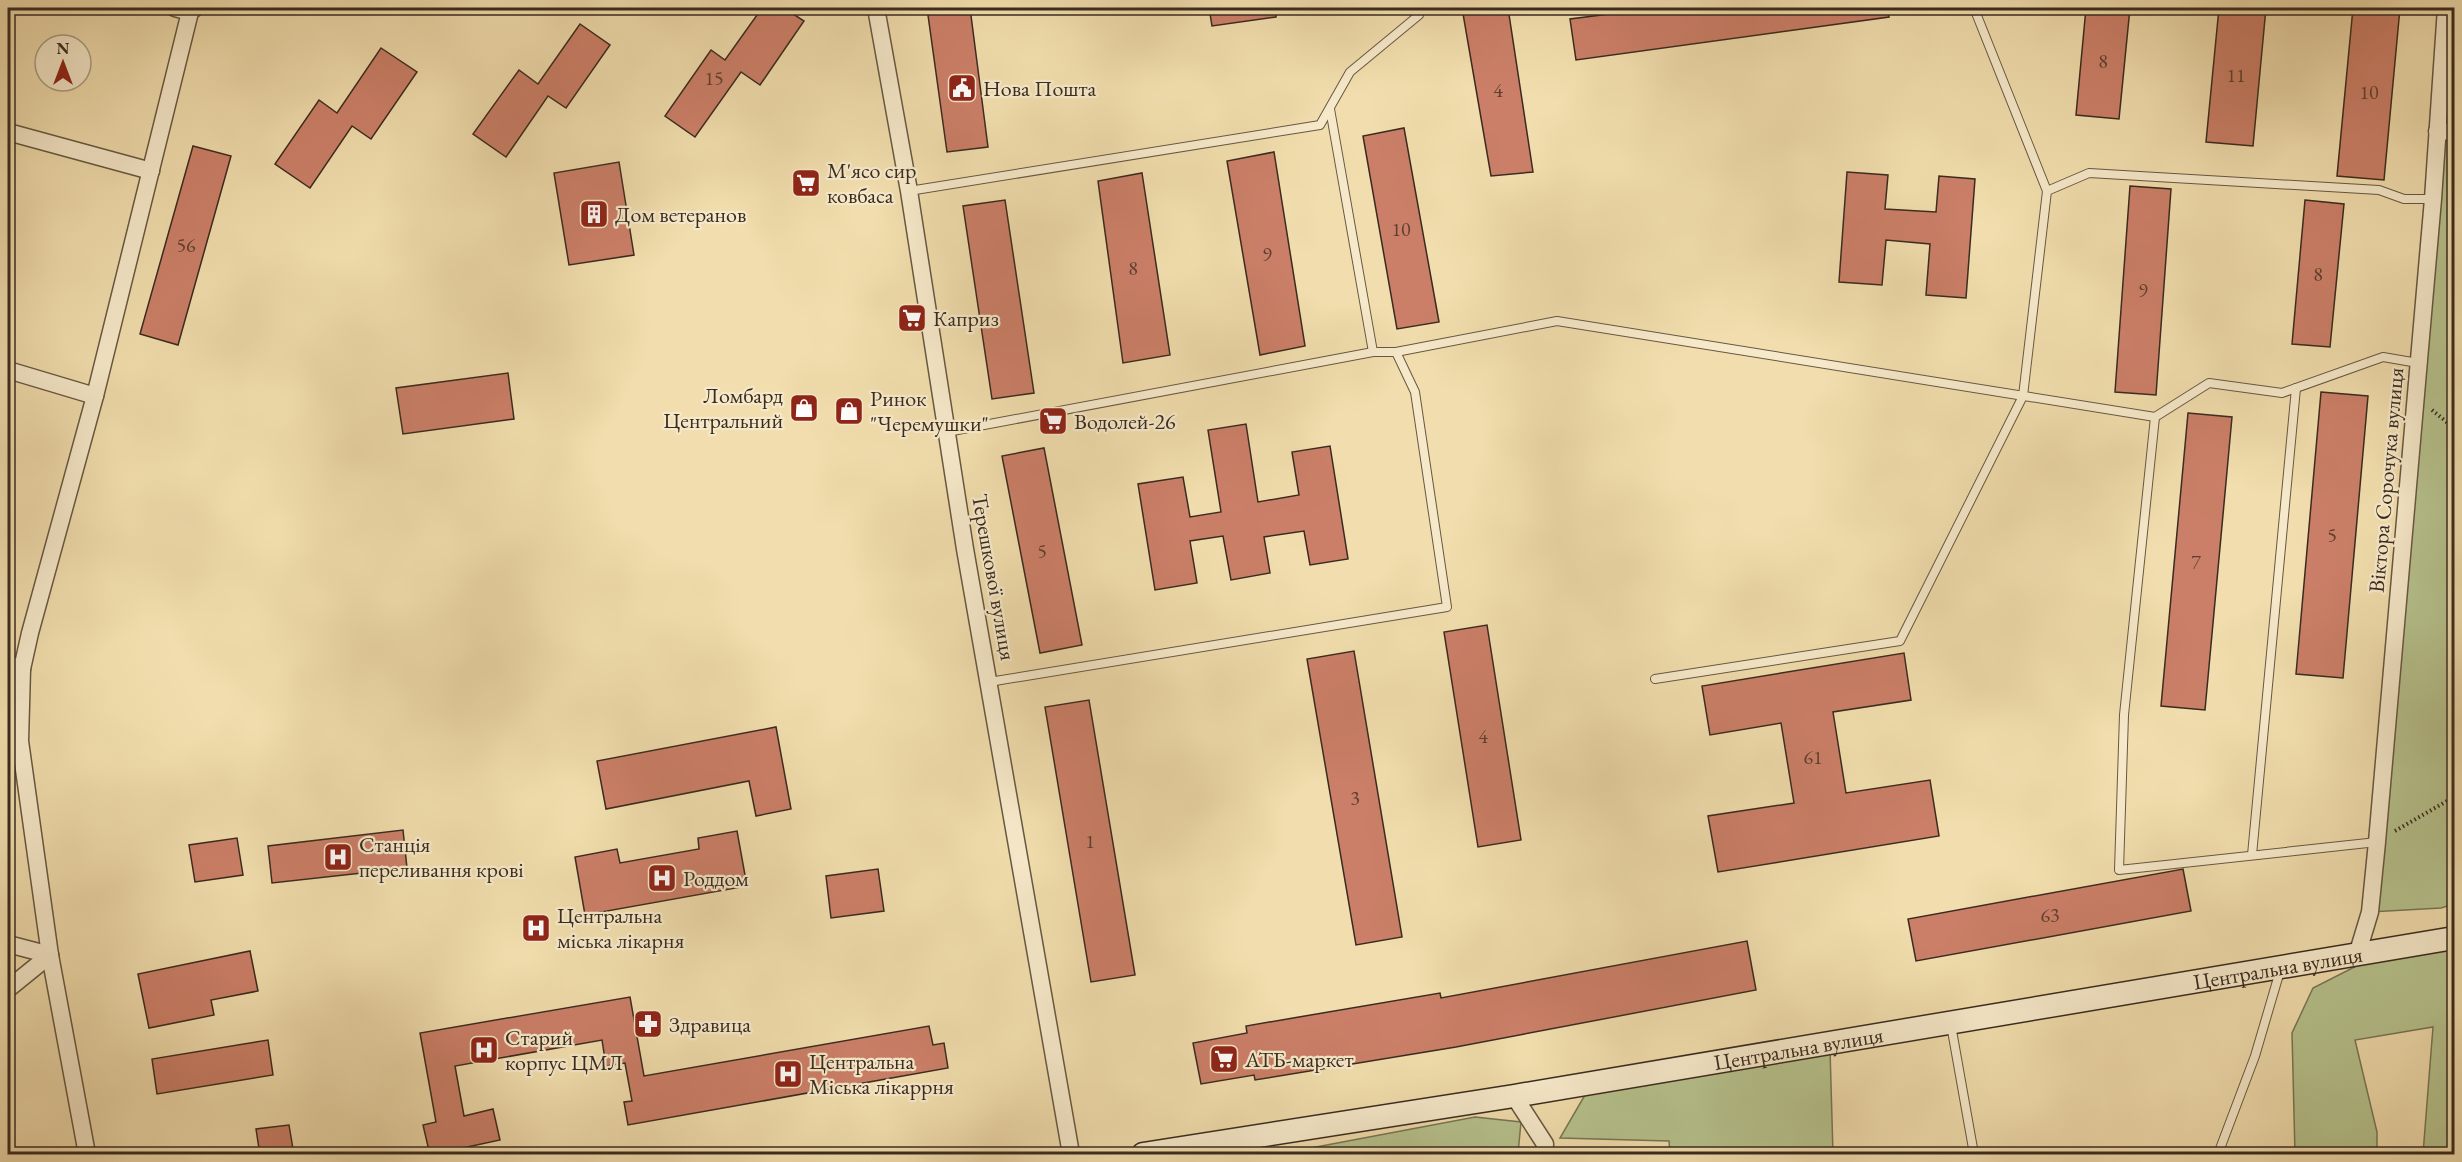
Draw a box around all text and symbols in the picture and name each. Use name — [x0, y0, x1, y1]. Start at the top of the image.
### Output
north arrow — [33, 33, 93, 93]
text: N — [57, 38, 70, 59]
house number: 8 — [2098, 48, 2108, 74]
house number: 11 — [2226, 62, 2246, 88]
house number: 15 — [704, 65, 724, 91]
public building icon: Нова Пошта — [946, 72, 978, 104]
place label: Нова Пошта — [983, 74, 1097, 103]
house number: 4 — [1493, 77, 1503, 103]
house number: 10 — [2359, 79, 2379, 105]
place label: М'ясо сир ковбаса — [827, 156, 917, 210]
supermarket icon: М'ясо сир ковбаса — [790, 167, 822, 199]
building icon: Дом ветеранов — [578, 198, 610, 230]
place label: Дом ветеранов — [615, 200, 746, 229]
house number: 10 — [1391, 216, 1411, 242]
house number: 56 — [176, 232, 196, 258]
house number: 9 — [1262, 241, 1272, 267]
house number: 8 — [1128, 255, 1138, 281]
house number: 8 — [2313, 261, 2323, 287]
house number: 9 — [2138, 277, 2148, 303]
supermarket icon: Каприз — [896, 302, 928, 334]
place label: Каприз — [933, 304, 999, 333]
street label: Віктора Сорочука вулиця — [2362, 366, 2410, 594]
place label: Ломбард Центральний — [663, 381, 783, 435]
place label: Ринок "Черемушки" — [870, 384, 989, 438]
shop icon: Ломбард Центральний — [788, 392, 820, 424]
shop icon: Ринок "Черемушки" — [833, 395, 865, 427]
supermarket icon: Водолей-26 — [1037, 405, 1069, 437]
place label: Водолей-26 — [1074, 407, 1176, 436]
street label: Терешкової вулиця — [965, 491, 1023, 663]
house number: 5 — [2327, 522, 2337, 548]
house number: 5 — [1037, 538, 1047, 564]
house number: 7 — [2191, 549, 2201, 575]
house number: 4 — [1478, 723, 1488, 749]
house number: 61 — [1803, 744, 1823, 770]
house number: 3 — [1350, 785, 1360, 811]
house number: 1 — [1085, 828, 1095, 854]
place label: Станція переливання крові — [359, 830, 524, 884]
hospital icon: Станція переливання крові — [322, 841, 354, 873]
hospital icon: Роддом — [646, 862, 678, 894]
place label: Роддом — [683, 864, 749, 893]
place label: Центральна міська лікарня — [557, 901, 685, 955]
house number: 63 — [2040, 902, 2060, 928]
hospital icon: Центральна міська лікарня — [520, 912, 552, 944]
street label: Центральна вулиця — [2191, 939, 2365, 996]
pharmacy icon: Здравица — [632, 1008, 664, 1040]
place label: Здравица — [669, 1010, 751, 1039]
street label: Центральна вулиця — [1712, 1020, 1886, 1077]
place label: Старий корпус ЦМЛ — [505, 1023, 623, 1077]
hospital icon: Старий корпус ЦМЛ — [468, 1034, 500, 1066]
supermarket icon: АТБ-маркет — [1208, 1043, 1240, 1075]
place label: АТБ-маркет — [1244, 1045, 1353, 1074]
place label: Центральна Міська лікаррня — [809, 1047, 954, 1101]
hospital icon: Центральна Міська лікаррня — [772, 1058, 804, 1090]

